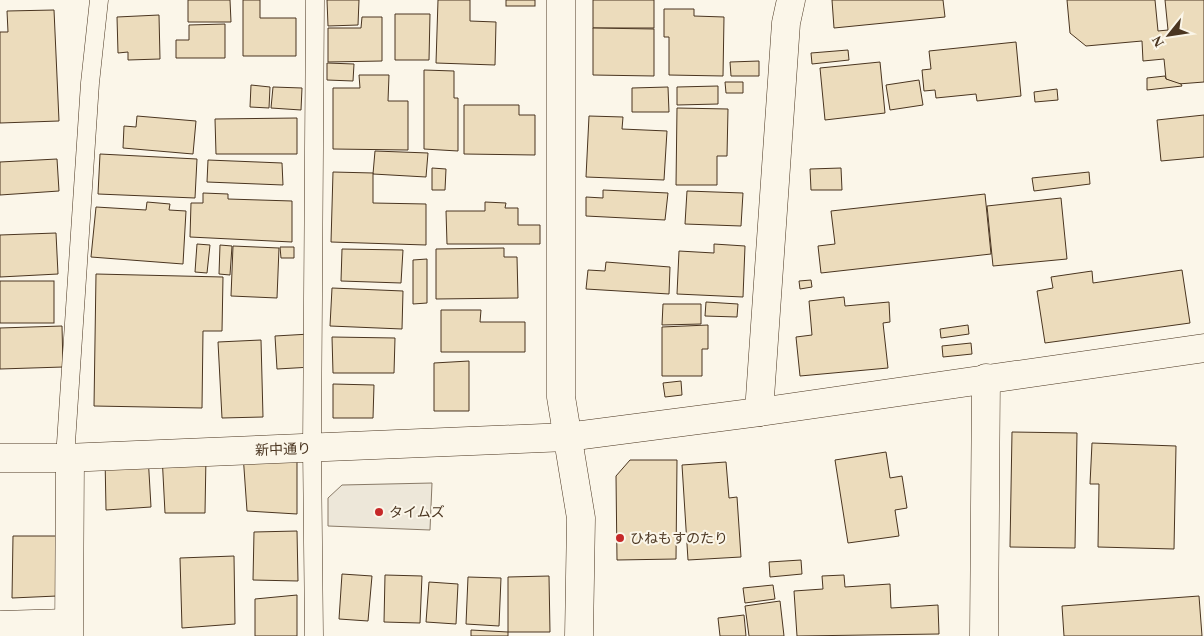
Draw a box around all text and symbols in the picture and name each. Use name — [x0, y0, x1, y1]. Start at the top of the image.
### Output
north arrow — [1144, 10, 1194, 60]
text: N — [1149, 33, 1167, 49]
street label: 新中通り — [255, 441, 311, 458]
place label: タイムズ — [389, 504, 445, 520]
marker: タイムズ — [373, 506, 385, 518]
place label: ひねもすのたり — [630, 531, 728, 546]
marker: ひねもすのたり — [614, 532, 626, 544]

